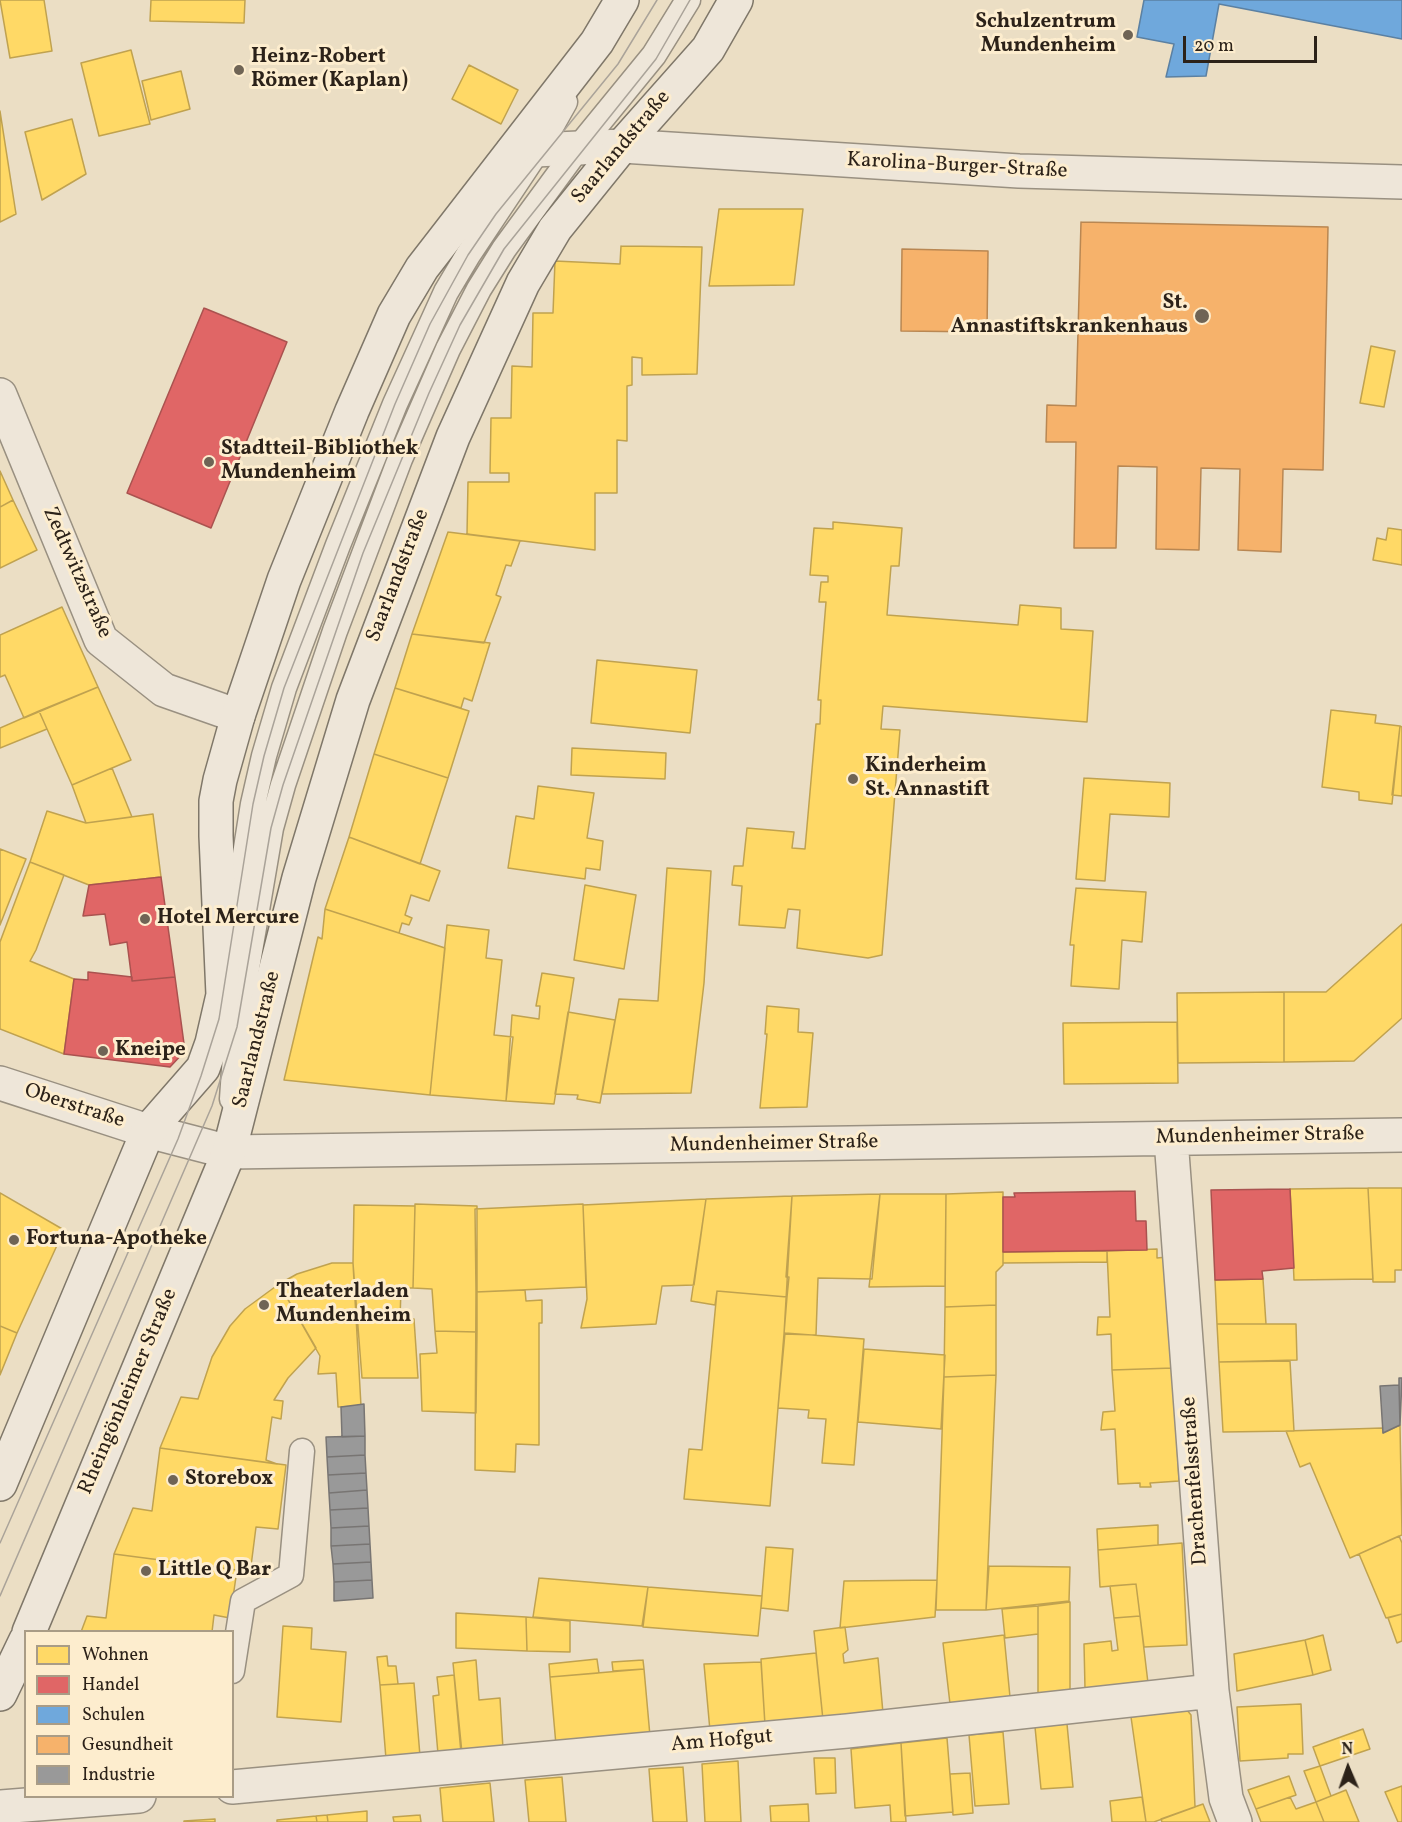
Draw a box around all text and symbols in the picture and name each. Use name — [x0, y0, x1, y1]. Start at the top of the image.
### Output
place label: Schulzentrum Mundenheim — [975, 10, 1116, 60]
scale bar — [1186, 24, 1320, 62]
marker: Schulzentrum Mundenheim — [1121, 28, 1135, 42]
text: 20 m — [1194, 34, 1234, 59]
place label: Heinz-Robert Römer (Kaplan) — [251, 45, 408, 95]
marker: Heinz-Robert Römer (Kaplan) — [232, 63, 246, 77]
street label: Saarlandstraße — [567, 86, 677, 210]
street label: Karolina-Burger-Straße — [846, 149, 1068, 185]
place label: St. Annastiftskrankenhaus — [951, 291, 1188, 341]
marker: St. Annastiftskrankenhaus — [1193, 307, 1211, 325]
place label: Stadtteil-Bibliothek Mundenheim — [221, 437, 419, 487]
marker: Stadtteil-Bibliothek Mundenheim — [202, 455, 216, 469]
street label: Zedtwitzstraße — [36, 503, 116, 643]
street label: Saarlandstraße — [362, 506, 436, 646]
place label: Kinderheim St. Annastift — [865, 754, 990, 804]
marker: Kinderheim St. Annastift — [846, 772, 860, 786]
place label: Hotel Mercure — [157, 906, 299, 932]
marker: Hotel Mercure — [138, 912, 152, 926]
street label: Saarlandstraße — [229, 969, 287, 1111]
place label: Kneipe — [115, 1038, 186, 1064]
marker: Kneipe — [96, 1044, 110, 1058]
street label: Oberstraße — [21, 1079, 127, 1135]
street label: Mundenheimer Straße — [1155, 1123, 1365, 1151]
street label: Mundenheimer Straße — [669, 1131, 879, 1159]
place label: Fortuna-Apotheke — [26, 1227, 207, 1253]
marker: Fortuna-Apotheke — [7, 1233, 21, 1247]
place label: Theaterladen Mundenheim — [276, 1280, 411, 1330]
street label: Rheingönheimer Straße — [74, 1285, 184, 1499]
marker: Theaterladen Mundenheim — [257, 1298, 271, 1312]
street label: Drachenfelsstraße — [1178, 1396, 1214, 1566]
place label: Storebox — [185, 1467, 273, 1493]
marker: Storebox — [166, 1473, 180, 1487]
place label: Little Q Bar — [158, 1558, 271, 1584]
marker: Little Q Bar — [139, 1564, 153, 1578]
legend — [24, 1630, 234, 1798]
text: Wohnen — [82, 1643, 149, 1668]
text: Handel — [82, 1673, 139, 1698]
text: Schulen — [82, 1703, 145, 1728]
street label: Am Hofgut — [670, 1725, 774, 1759]
text: Gesundheit — [82, 1733, 173, 1758]
north arrow — [1318, 1738, 1378, 1798]
text: N — [1341, 1739, 1354, 1761]
text: Industrie — [82, 1763, 155, 1788]

